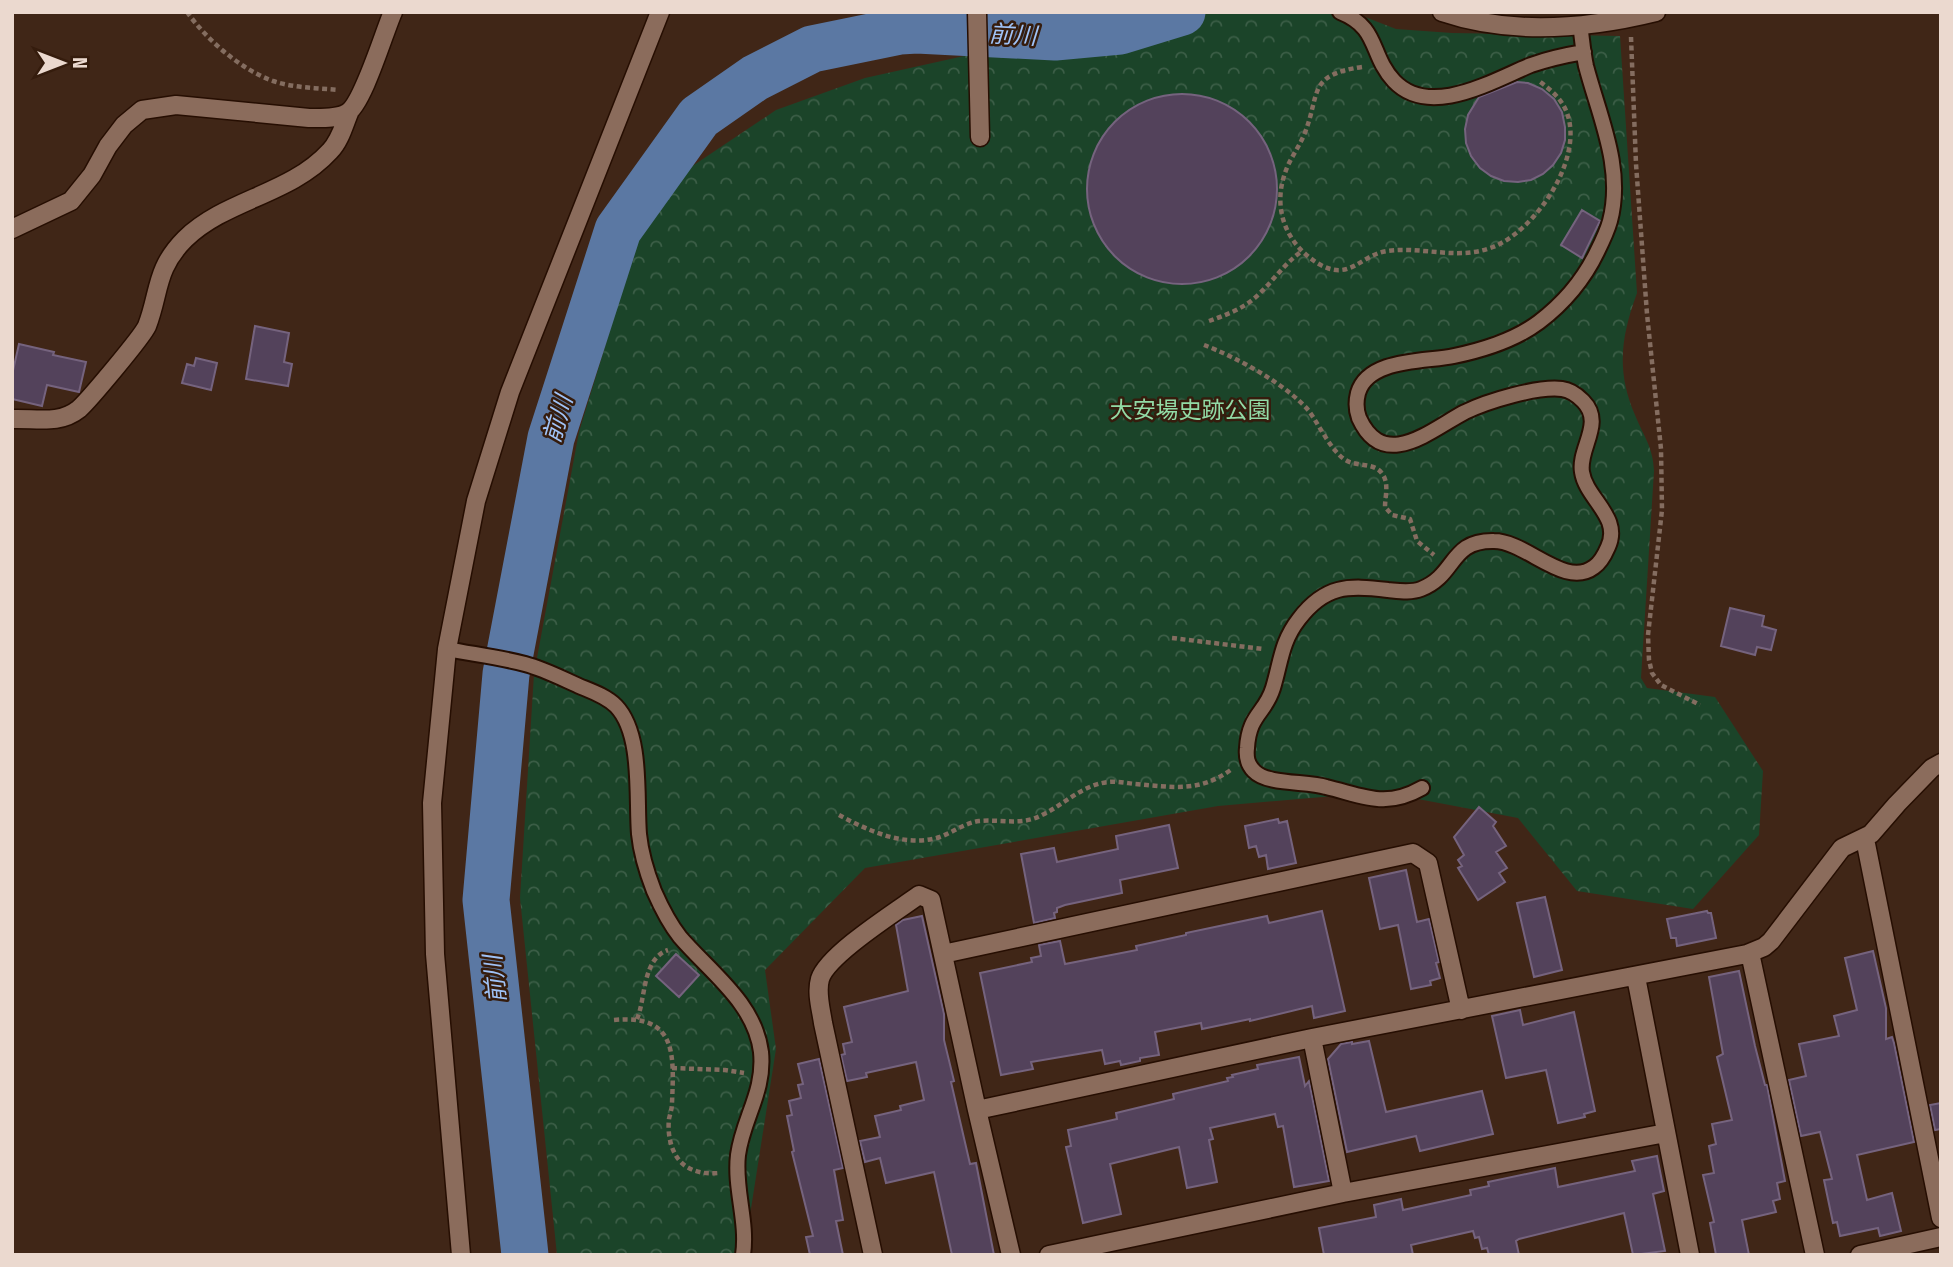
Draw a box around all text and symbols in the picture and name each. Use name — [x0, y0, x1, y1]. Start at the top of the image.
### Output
water label: 前川 — [988, 20, 1041, 50]
north arrow — [28, 28, 98, 98]
text: N — [68, 57, 91, 69]
water label: 前川 — [538, 389, 579, 446]
park label: 大安場史跡公園 — [1110, 396, 1271, 424]
water label: 前川 — [478, 951, 511, 1004]

